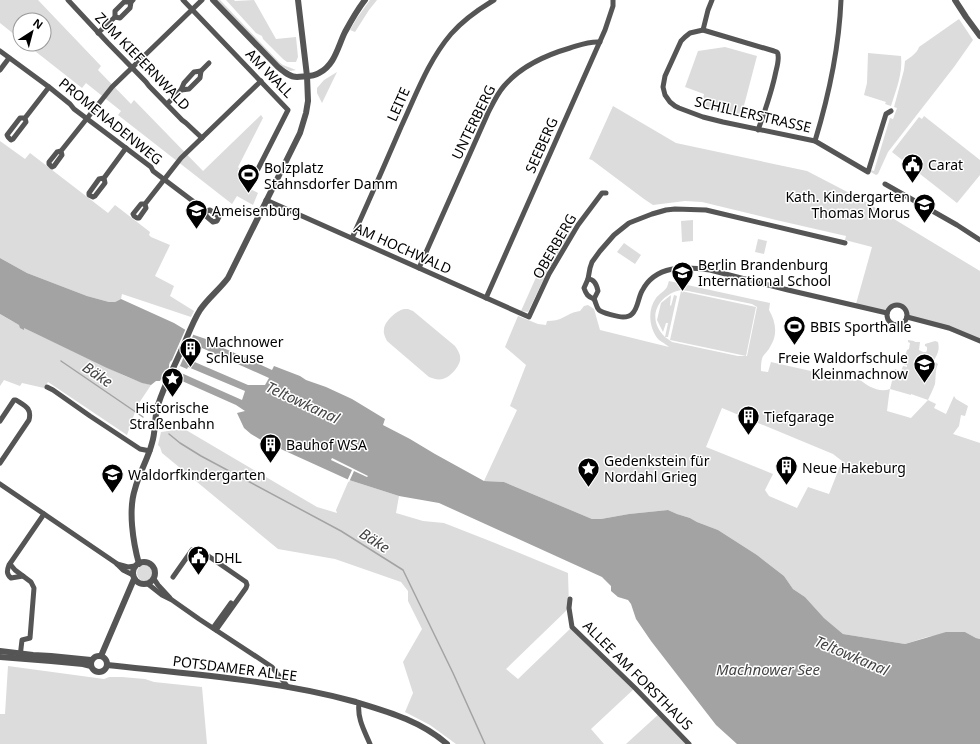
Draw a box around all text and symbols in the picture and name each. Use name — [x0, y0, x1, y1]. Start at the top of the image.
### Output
street label: ZUM KIEFERNWALD — [91, 8, 195, 114]
north arrow — [12, 12, 52, 52]
text: N — [30, 15, 46, 32]
street label: AM WALL — [242, 44, 298, 102]
street label: PROMENADENWEG — [55, 73, 167, 169]
street label: UNTERBERG — [447, 81, 499, 163]
street label: LEITE — [382, 84, 414, 124]
street label: SCHILLERSTRASSE — [693, 91, 813, 137]
street label: SEEBERG — [520, 114, 562, 176]
public building icon: Carat — [900, 151, 926, 184]
place label: Carat — [928, 155, 963, 174]
place label: Bolzplatz Stahnsdorfer Damm — [264, 158, 398, 193]
sports icon: Bolzplatz Stahnsdorfer Damm — [235, 162, 261, 195]
place label: Kath. Kindergarten Thomas Morus — [785, 187, 910, 222]
school or university icon: Kath. Kindergarten Thomas Morus — [912, 191, 938, 224]
school or university icon: Ameisenburg — [183, 197, 209, 230]
place label: Ameisenburg — [212, 201, 300, 220]
street label: OBERBERG — [528, 210, 580, 282]
street label: AM HOCHWALD — [351, 218, 455, 278]
place label: Berlin Brandenburg International School — [698, 255, 831, 290]
school or university icon: Berlin Brandenburg International School — [669, 259, 695, 292]
sports icon: BBIS Sporthalle — [782, 313, 808, 346]
place label: BBIS Sporthalle — [810, 317, 912, 336]
place label: Machnower Schleuse — [206, 332, 284, 367]
building icon: Machnower Schleuse — [177, 336, 203, 369]
place label: Freie Waldorfschule Kleinmachnow — [778, 348, 908, 383]
school or university icon: Freie Waldorfschule Kleinmachnow — [911, 352, 937, 385]
water label: Bäke — [79, 357, 117, 392]
place icon: Historische Straßenbahn — [159, 366, 185, 399]
water label: Teltowkanal — [263, 376, 344, 428]
place label: Historische Straßenbahn — [129, 398, 215, 433]
building icon: Tiefgarage — [735, 403, 761, 436]
place label: Tiefgarage — [764, 407, 835, 426]
building icon: Bauhof WSA — [258, 431, 284, 464]
place label: Bauhof WSA — [286, 435, 367, 454]
place label: Gedenkstein für Nordahl Grieg — [604, 451, 710, 486]
building icon: Neue Hakeburg — [774, 454, 800, 487]
place icon: Gedenkstein für Nordahl Grieg — [575, 455, 601, 488]
place label: Neue Hakeburg — [802, 458, 906, 477]
school or university icon: Waldorfkindergarten — [100, 461, 126, 494]
place label: Waldorfkindergarten — [128, 465, 266, 484]
water label: Bäke — [356, 523, 394, 557]
public building icon: DHL — [186, 544, 212, 577]
place label: DHL — [214, 548, 242, 567]
street label: ALLEE AM FORSTHAUS — [579, 616, 697, 734]
water label: Teltowkanal — [812, 630, 893, 680]
street label: POTSDAMER ALLEE — [172, 651, 298, 685]
water label: Machnower See — [716, 659, 821, 679]

